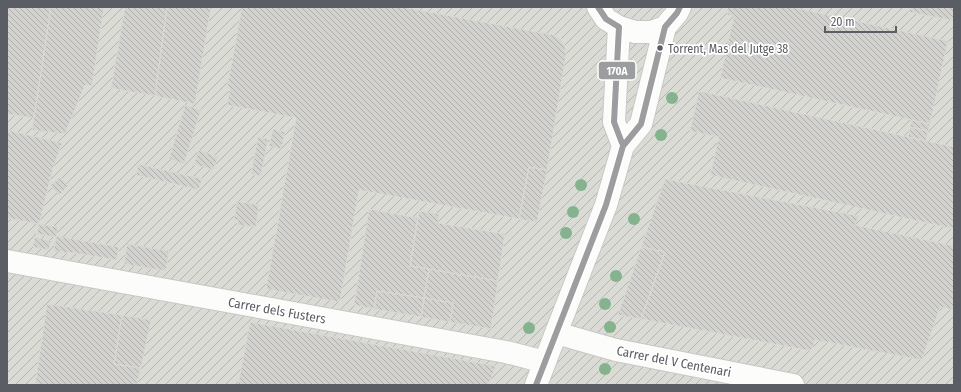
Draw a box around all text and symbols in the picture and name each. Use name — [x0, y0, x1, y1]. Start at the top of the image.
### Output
scale bar — [825, 8, 896, 34]
text: 20 m — [831, 15, 855, 29]
place label: Torrent, Mas del Jutge 38 — [668, 42, 788, 56]
marker: Torrent, Mas del Jutge 38 — [655, 43, 665, 53]
line badge: 170A — [598, 61, 636, 80]
text: 170A — [606, 65, 629, 78]
street label: Carrer dels Fusters — [227, 295, 327, 327]
street label: Carrer del V Centenari — [615, 343, 732, 380]

